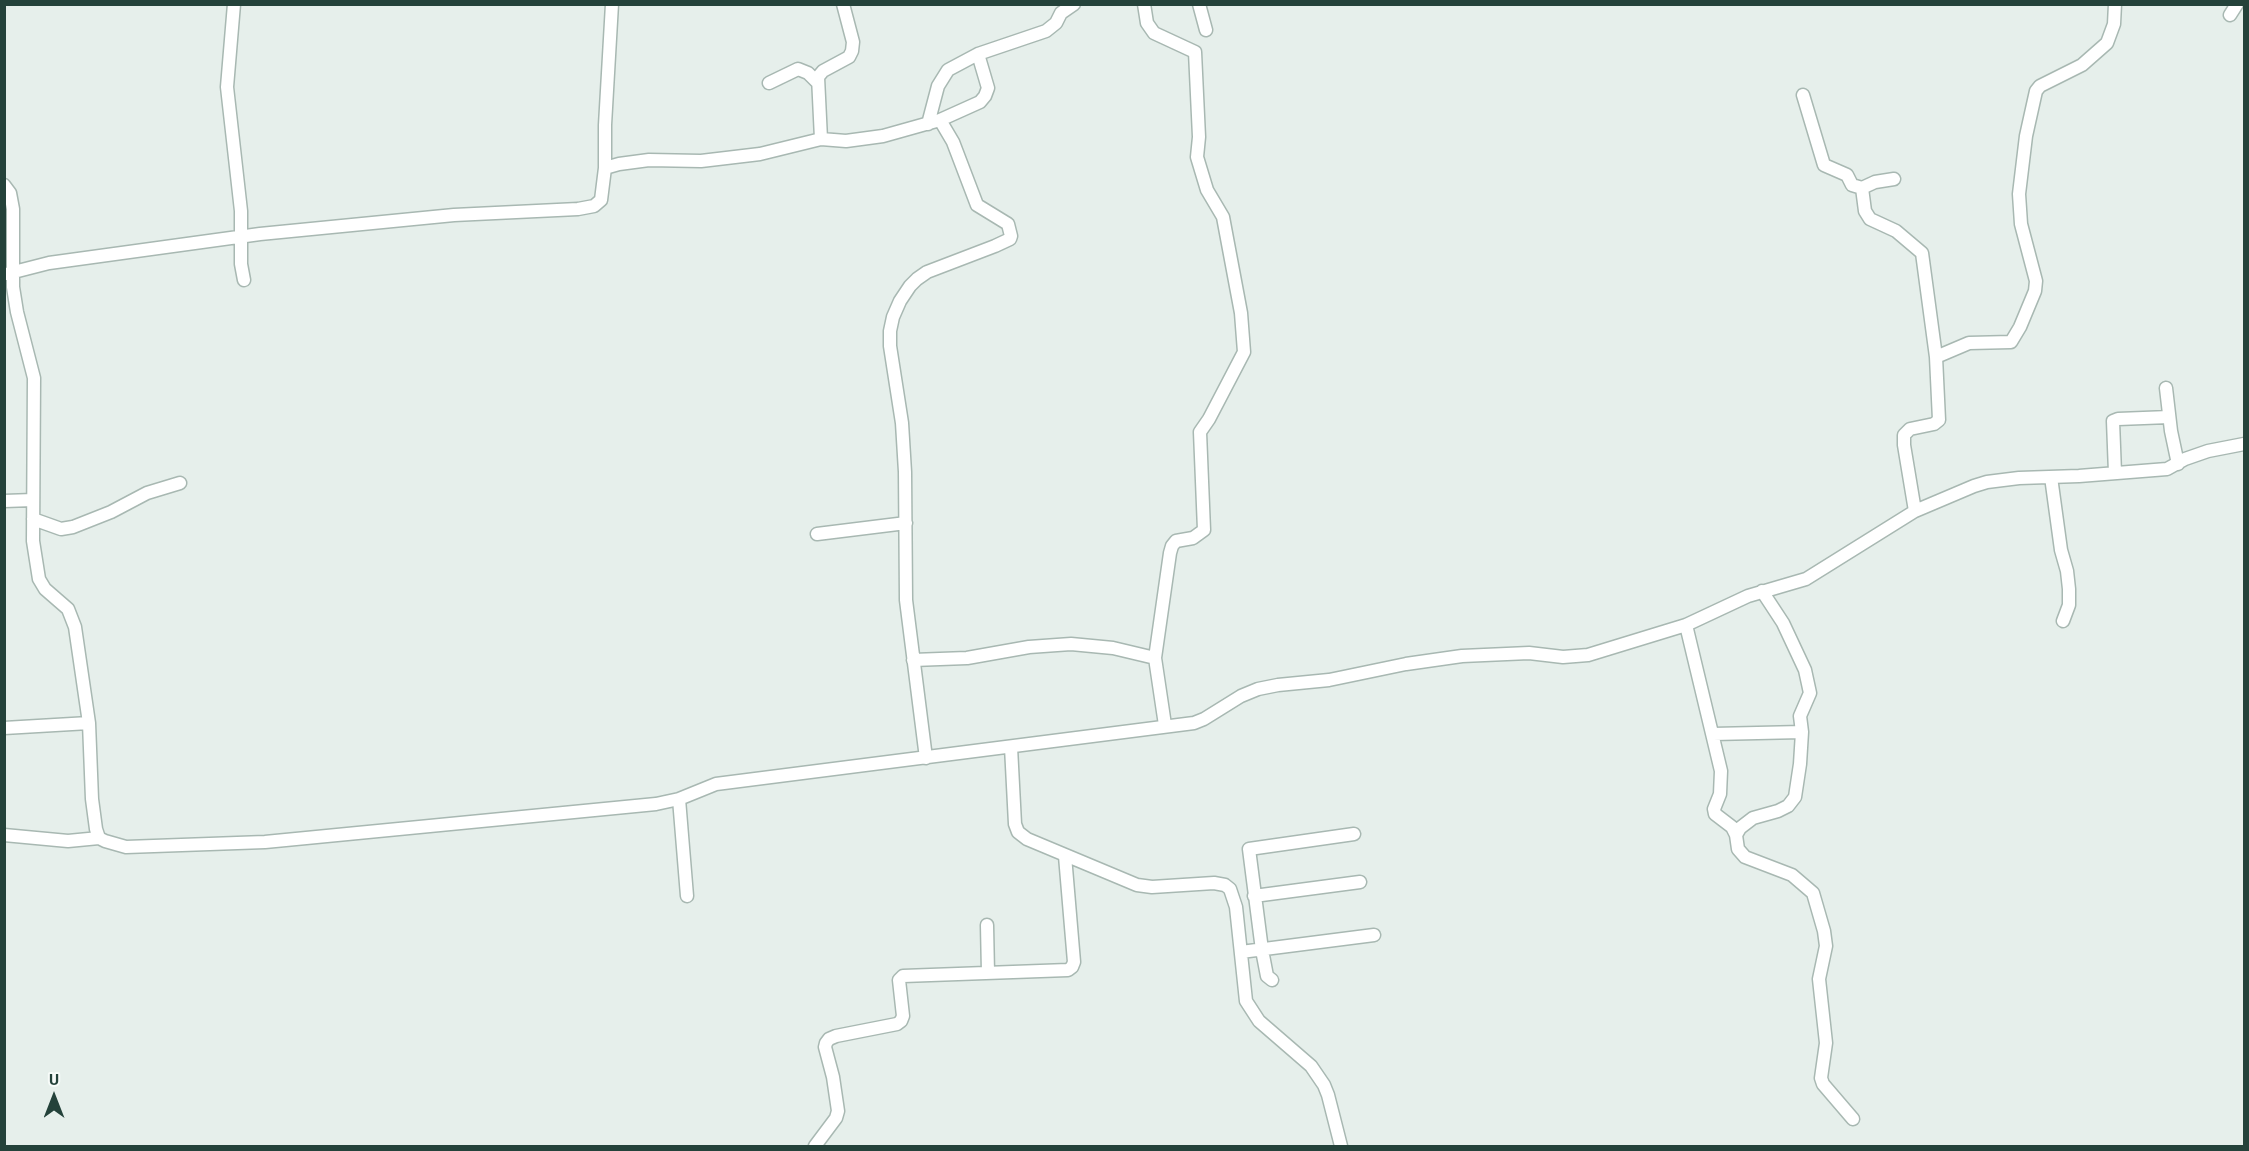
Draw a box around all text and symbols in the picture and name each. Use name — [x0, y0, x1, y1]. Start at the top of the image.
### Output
north arrow — [24, 1067, 84, 1127]
text: U — [49, 1069, 59, 1088]

